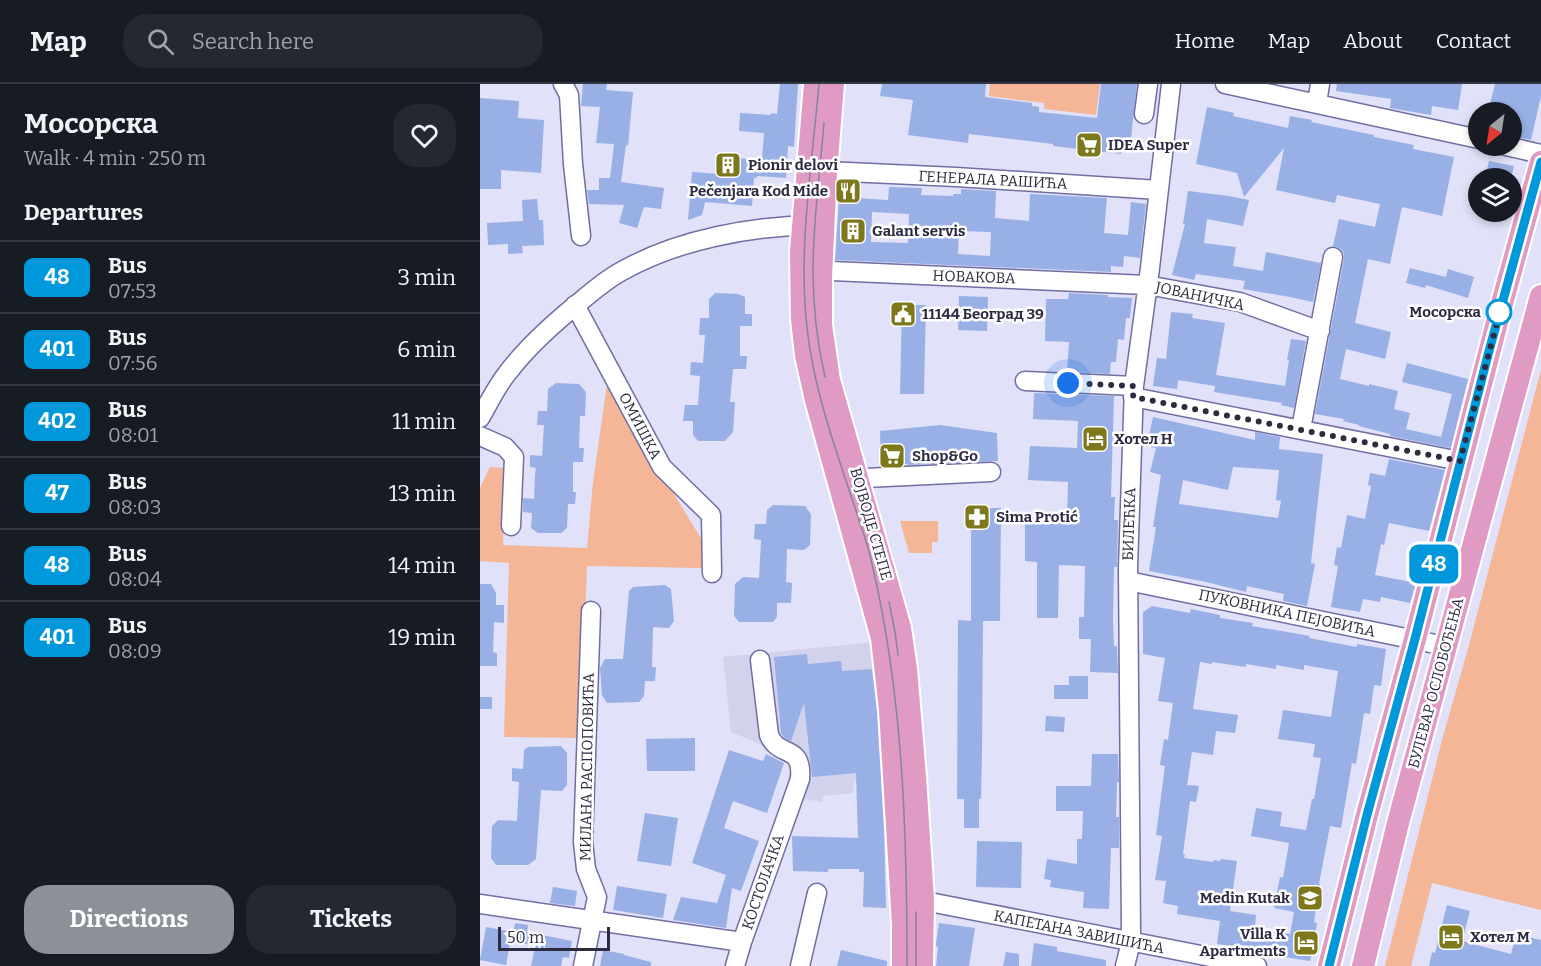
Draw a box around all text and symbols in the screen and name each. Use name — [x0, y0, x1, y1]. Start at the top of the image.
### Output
search box — [123, 14, 543, 68]
text: Map — [30, 25, 87, 58]
icon: search — [144, 25, 177, 58]
text: Search here — [192, 28, 314, 55]
text: Home — [1175, 28, 1235, 54]
text: Map — [1268, 28, 1310, 54]
text: About — [1343, 28, 1403, 54]
text: Contact — [1436, 28, 1511, 54]
north arrow — [1468, 102, 1522, 156]
map controls — [1468, 102, 1522, 222]
button: heart — [393, 104, 456, 167]
text: Мосорска — [24, 107, 158, 140]
supermarket icon: IDEA Super — [1074, 130, 1104, 160]
place label: IDEA Super — [1108, 136, 1189, 154]
text: Walk · 4 min · 250 m — [24, 146, 206, 170]
building icon: Pionir delovi — [713, 150, 743, 180]
place label: Pionir delovi — [748, 156, 838, 174]
street label: ГЕНЕРАЛА РАШИЋА — [918, 167, 1068, 193]
button: layers — [1468, 168, 1522, 222]
restaurant icon: Pečenjara Kod Mide — [833, 176, 863, 206]
place label: Pečenjara Kod Mide — [689, 182, 828, 200]
text: Departures — [24, 199, 143, 226]
building icon: Galant servis — [838, 216, 868, 246]
place label: Galant servis — [872, 222, 965, 240]
text: Bus — [108, 252, 147, 279]
text: 48 — [44, 264, 70, 290]
text: 3 min — [398, 264, 456, 291]
street label: НОВАКОВА — [932, 267, 1016, 287]
street label: ЈОВАНИЧКА — [1153, 278, 1246, 314]
text: 07:53 — [108, 279, 157, 303]
public building icon: 11144 Београд 39 — [888, 299, 918, 329]
marker: Мосорска — [1486, 299, 1512, 325]
place label: Мосорска — [1409, 303, 1482, 321]
place label: 11144 Београд 39 — [922, 305, 1044, 323]
text: Bus — [108, 324, 147, 351]
text: 401 — [39, 336, 75, 362]
text: 6 min — [397, 336, 456, 363]
text: 07:56 — [108, 351, 158, 375]
your location — [1053, 368, 1083, 398]
street label: ОМИШКА — [615, 389, 665, 463]
text: Bus — [108, 396, 147, 423]
text: 402 — [38, 408, 76, 434]
text: 11 min — [392, 408, 456, 435]
text: 08:01 — [108, 423, 158, 447]
hotel icon: Хотел Н — [1080, 424, 1110, 454]
place label: Хотел Н — [1114, 430, 1173, 448]
supermarket icon: Shop&Go — [877, 441, 907, 471]
place label: Shop&Go — [912, 447, 978, 465]
street label: ВОЈВОДЕ СТЕПЕ — [846, 466, 896, 582]
text: Bus — [108, 468, 147, 495]
text: 47 — [45, 480, 69, 506]
text: 13 min — [389, 480, 456, 507]
street label: БИЛЕЋКА — [1119, 487, 1139, 561]
text: 08:03 — [108, 495, 161, 519]
pharmacy icon: Sima Protić — [962, 502, 992, 532]
place label: Sima Protić — [996, 508, 1078, 526]
text: Bus — [108, 540, 147, 567]
line badge: 48 — [1407, 544, 1461, 584]
text: 48 — [1421, 551, 1447, 577]
text: 48 — [44, 552, 70, 578]
text: 14 min — [388, 552, 456, 579]
text: 08:04 — [108, 567, 162, 591]
street label: ПУКОВНИКА ПЕЈОВИЋА — [1197, 585, 1377, 641]
street label: БУЛЕВАР ОСЛОБОЂЕЊА — [1405, 595, 1468, 770]
text: Bus — [108, 612, 147, 639]
text: 401 — [39, 624, 75, 650]
text: 19 min — [388, 624, 456, 651]
text: 08:09 — [108, 639, 162, 663]
street label: МИЛАНА РАСПОПОВИЋА — [576, 672, 598, 861]
street label: КОСТОЛАЧКА — [738, 832, 788, 932]
school or university icon: Medin Kutak — [1295, 883, 1325, 913]
button: Directions — [24, 885, 234, 954]
button: Tickets — [246, 885, 456, 954]
place label: Medin Kutak — [1200, 889, 1290, 907]
street label: КАПЕТАНА ЗАВИШИЋА — [992, 907, 1166, 957]
hotel icon: Хотел М — [1436, 922, 1466, 952]
scale bar — [498, 924, 610, 952]
place label: Villa K Apartments — [1200, 925, 1286, 960]
text: 50 m — [507, 928, 544, 947]
hotel icon: Villa K Apartments — [1291, 928, 1321, 958]
place label: Хотел М — [1470, 928, 1530, 946]

